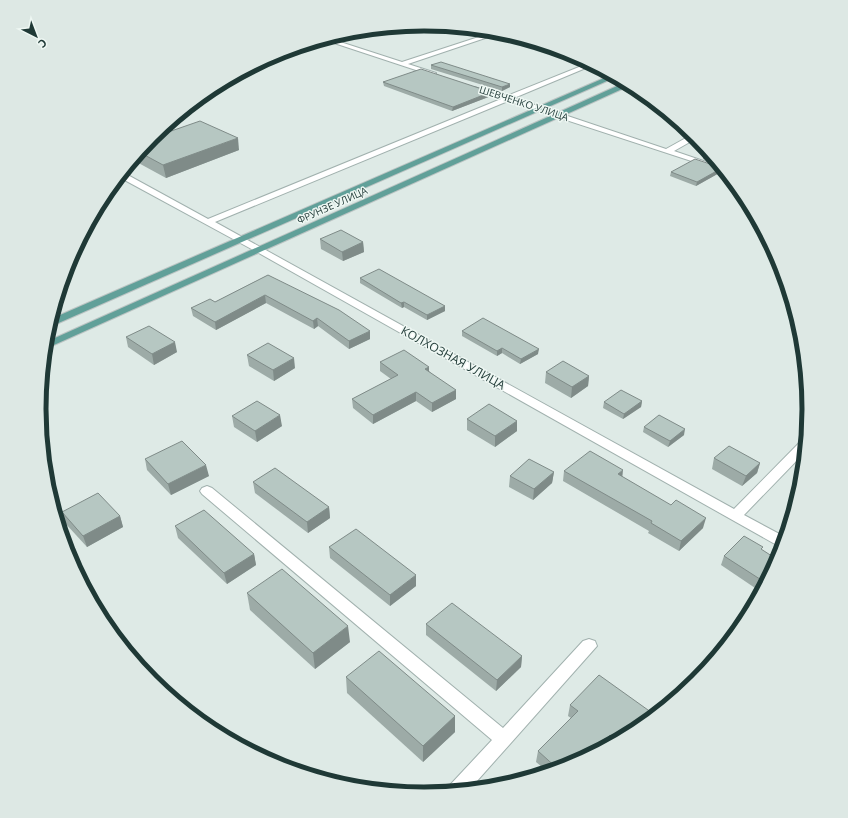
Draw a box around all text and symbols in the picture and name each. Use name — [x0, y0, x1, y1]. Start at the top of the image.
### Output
north arrow — [16, 16, 56, 56]
text: С — [35, 36, 51, 52]
street label: ШЕВЧЕНКО УЛИЦА — [478, 82, 571, 124]
street label: ФРУНЗЕ УЛИЦА — [294, 183, 370, 227]
street label: КОЛХОЗНАЯ УЛИЦА — [398, 322, 509, 394]

